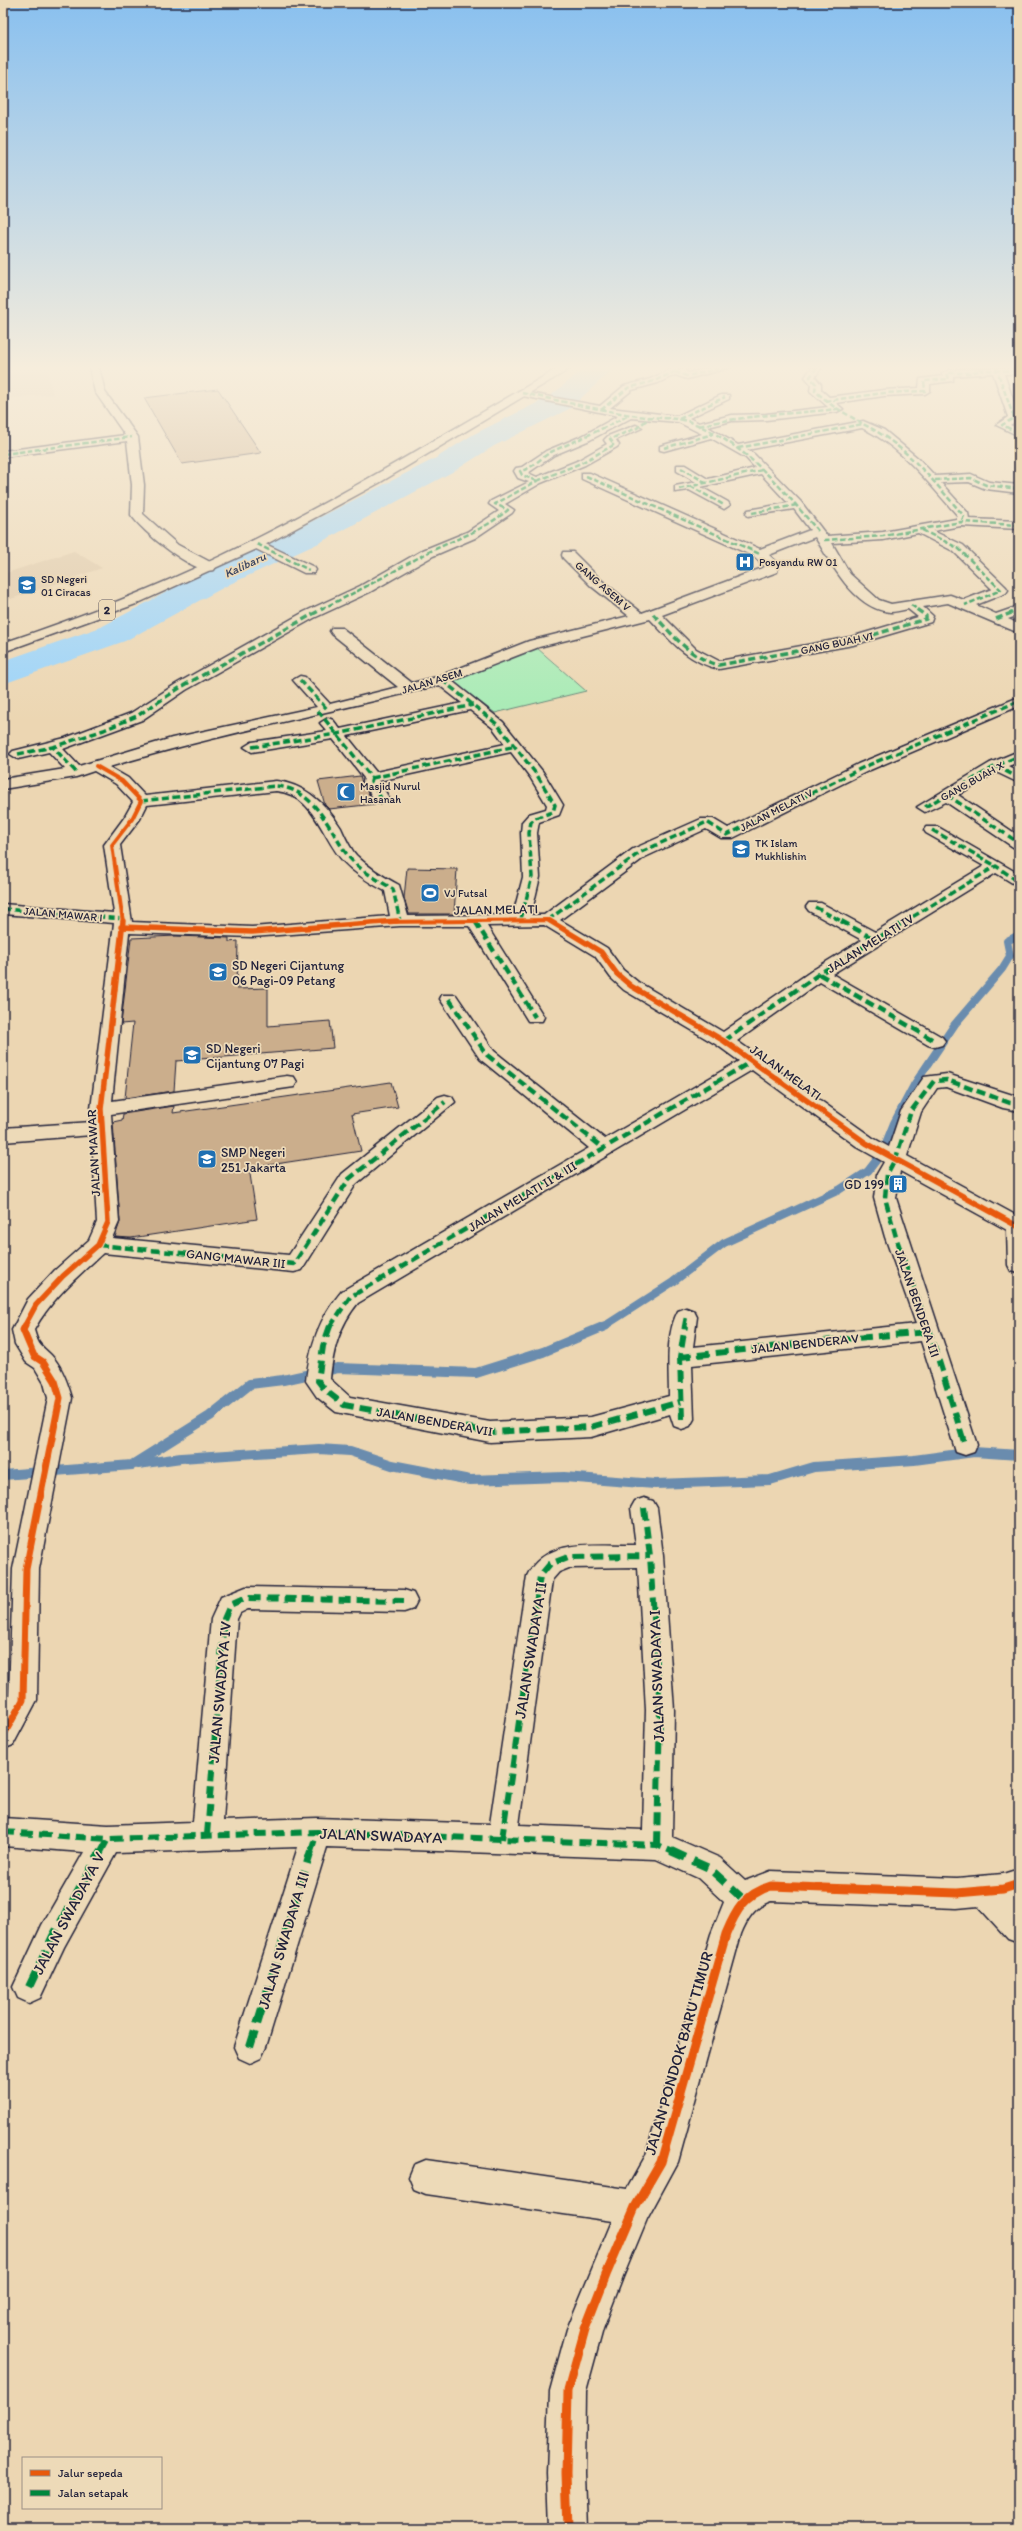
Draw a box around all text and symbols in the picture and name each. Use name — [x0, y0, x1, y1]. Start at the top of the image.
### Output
water label: Kalibaru — [222, 549, 268, 581]
hospital icon: Posyandu RW 01 — [734, 551, 756, 573]
place label: Posyandu RW 01 — [759, 556, 837, 569]
street label: GANG ASEM V — [572, 559, 633, 614]
place label: SD Negeri 01 Ciracas — [41, 573, 91, 599]
school or university icon: SD Negeri 01 Ciracas — [16, 574, 38, 596]
road number: 2 — [99, 600, 115, 620]
street label: GANG BUAH VI — [799, 629, 875, 658]
street label: JALAN ASEM — [400, 666, 464, 697]
street label: GANG BUAH X — [938, 759, 1006, 804]
place label: Masjid Nurul Hasanah — [360, 780, 420, 806]
mosque icon: Masjid Nurul Hasanah — [335, 781, 357, 803]
street label: JALAN MELATI V — [738, 786, 815, 834]
place label: TK Islam Mukhlishin — [755, 837, 807, 863]
school or university icon: TK Islam Mukhlishin — [730, 838, 752, 860]
sports icon: VJ Futsal — [419, 882, 441, 904]
place label: VJ Futsal — [444, 887, 487, 900]
street label: JALAN MELATI — [454, 901, 538, 918]
street label: JALAN MAWAR I — [23, 905, 103, 924]
street label: JALAN MELATI IV — [824, 911, 917, 976]
place label: SD Negeri Cijantung 06 Pagi-09 Petang — [232, 958, 345, 988]
school or university icon: SD Negeri Cijantung 06 Pagi-09 Petang — [207, 961, 229, 983]
place label: SD Negeri Cijantung 07 Pagi — [206, 1041, 304, 1071]
street label: JALAN MELATI — [747, 1042, 824, 1103]
school or university icon: SD Negeri Cijantung 07 Pagi — [181, 1044, 203, 1066]
street label: JALAN MAWAR — [84, 1109, 103, 1197]
place label: SMP Negeri 251 Jakarta — [221, 1145, 286, 1175]
school or university icon: SMP Negeri 251 Jakarta — [196, 1148, 218, 1170]
street label: JALAN MELATI II & III — [465, 1158, 579, 1235]
building icon: GD 199 — [887, 1173, 909, 1195]
place label: GD 199 — [844, 1177, 884, 1192]
street label: GANG MAWAR III — [185, 1246, 287, 1271]
street label: JALAN BENDERA III — [892, 1247, 943, 1359]
street label: JALAN BENDERA V — [751, 1330, 860, 1357]
street label: JALAN BENDERA VII — [376, 1404, 494, 1439]
street label: JALAN SWADAYA II — [510, 1580, 551, 1720]
street label: JALAN SWADAYA I — [645, 1609, 668, 1742]
street label: JALAN SWADAYA IV — [204, 1620, 235, 1763]
street label: JALAN SWADAYA — [319, 1824, 443, 1847]
street label: JALAN SWADAYA V — [28, 1848, 109, 1978]
street label: JALAN SWADAYA III — [254, 1869, 313, 2011]
street label: JALAN PONDOK BARU TIMUR — [640, 1949, 717, 2157]
legend — [22, 2457, 162, 2509]
text: Jalur sepeda — [58, 2466, 123, 2480]
text: Jalan setapak — [58, 2486, 129, 2500]

